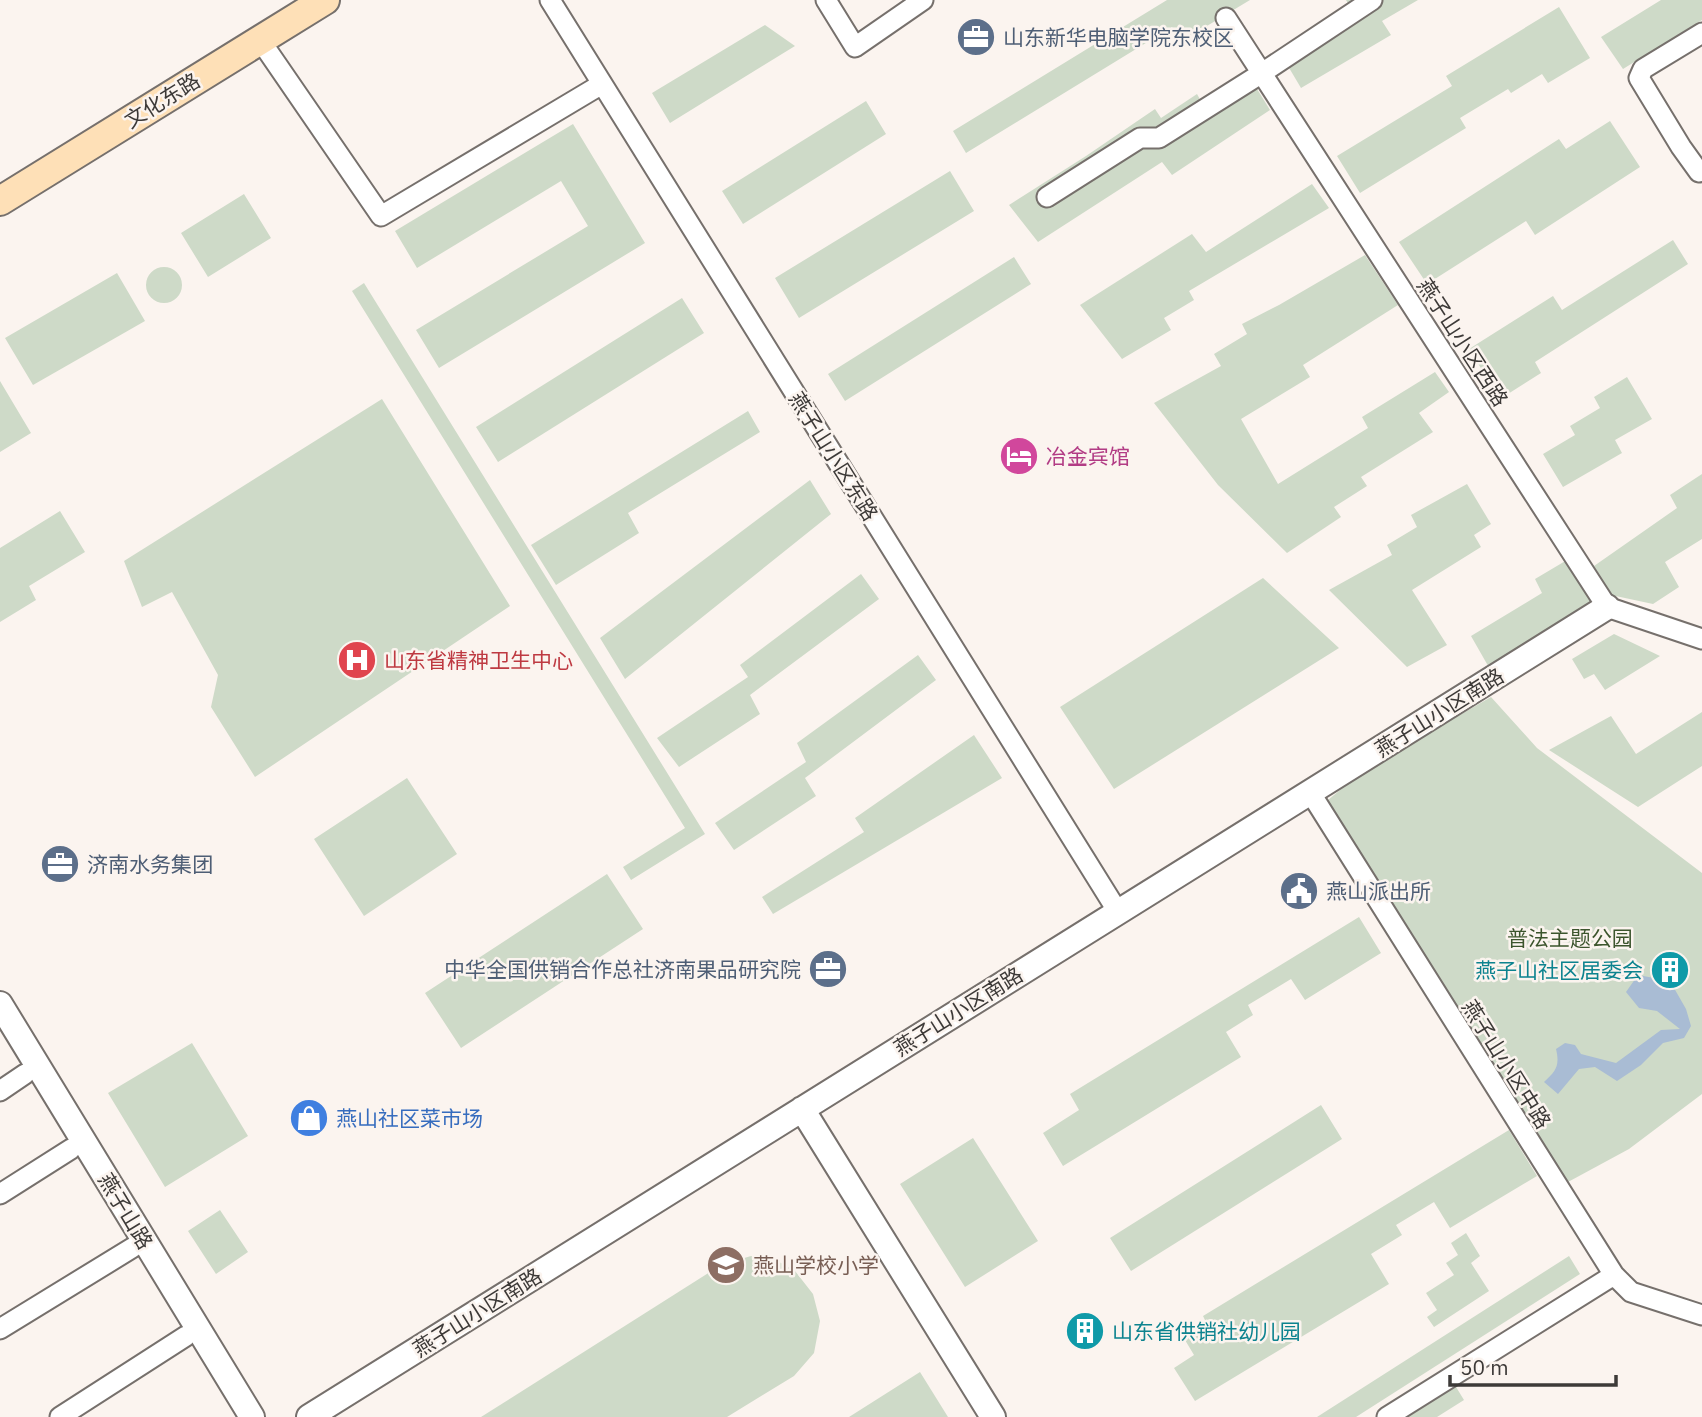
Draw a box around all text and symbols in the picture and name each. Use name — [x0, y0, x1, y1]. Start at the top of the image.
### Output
office icon: 山东新华电脑学院东校区 — [955, 16, 997, 58]
place label: 山东新华电脑学院东校区 — [1003, 23, 1234, 51]
street label: 文化东路 — [119, 66, 205, 134]
street label: 燕子山小区西路 — [1411, 273, 1515, 411]
street label: 燕子山小区东路 — [783, 386, 885, 526]
hotel icon: 冶金宾馆 — [998, 435, 1040, 477]
place label: 冶金宾馆 — [1046, 442, 1130, 470]
hospital icon: 山东省精神卫生中心 — [336, 639, 378, 681]
place label: 山东省精神卫生中心 — [384, 646, 573, 674]
street label: 燕子山小区南路 — [1369, 661, 1509, 763]
office icon: 济南水务集团 — [39, 843, 81, 885]
place label: 济南水务集团 — [87, 850, 213, 878]
public building icon: 燕山派出所 — [1278, 870, 1320, 912]
place label: 燕山派出所 — [1326, 877, 1431, 905]
park label: 普法主题公园 — [1507, 924, 1633, 952]
office icon: 中华全国供销合作总社济南果品研究院 — [807, 948, 849, 990]
building icon: 燕子山社区居委会 — [1649, 949, 1691, 991]
place label: 中华全国供销合作总社济南果品研究院 — [444, 955, 801, 983]
place label: 燕子山社区居委会 — [1475, 956, 1643, 984]
street label: 燕子山小区南路 — [888, 960, 1028, 1062]
street label: 燕子山小区中路 — [1456, 994, 1558, 1134]
shop icon: 燕山社区菜市场 — [288, 1097, 330, 1139]
place label: 燕山社区菜市场 — [336, 1104, 483, 1132]
street label: 燕子山路 — [92, 1168, 160, 1254]
school or university icon: 燕山学校小学 — [705, 1244, 747, 1286]
place label: 燕山学校小学 — [753, 1251, 879, 1279]
street label: 燕子山小区南路 — [407, 1261, 547, 1363]
building icon: 山东省供销社幼儿园 — [1064, 1310, 1106, 1352]
place label: 山东省供销社幼儿园 — [1112, 1317, 1301, 1345]
scale bar — [1450, 1344, 1616, 1388]
text: 50 m — [1460, 1353, 1509, 1381]

